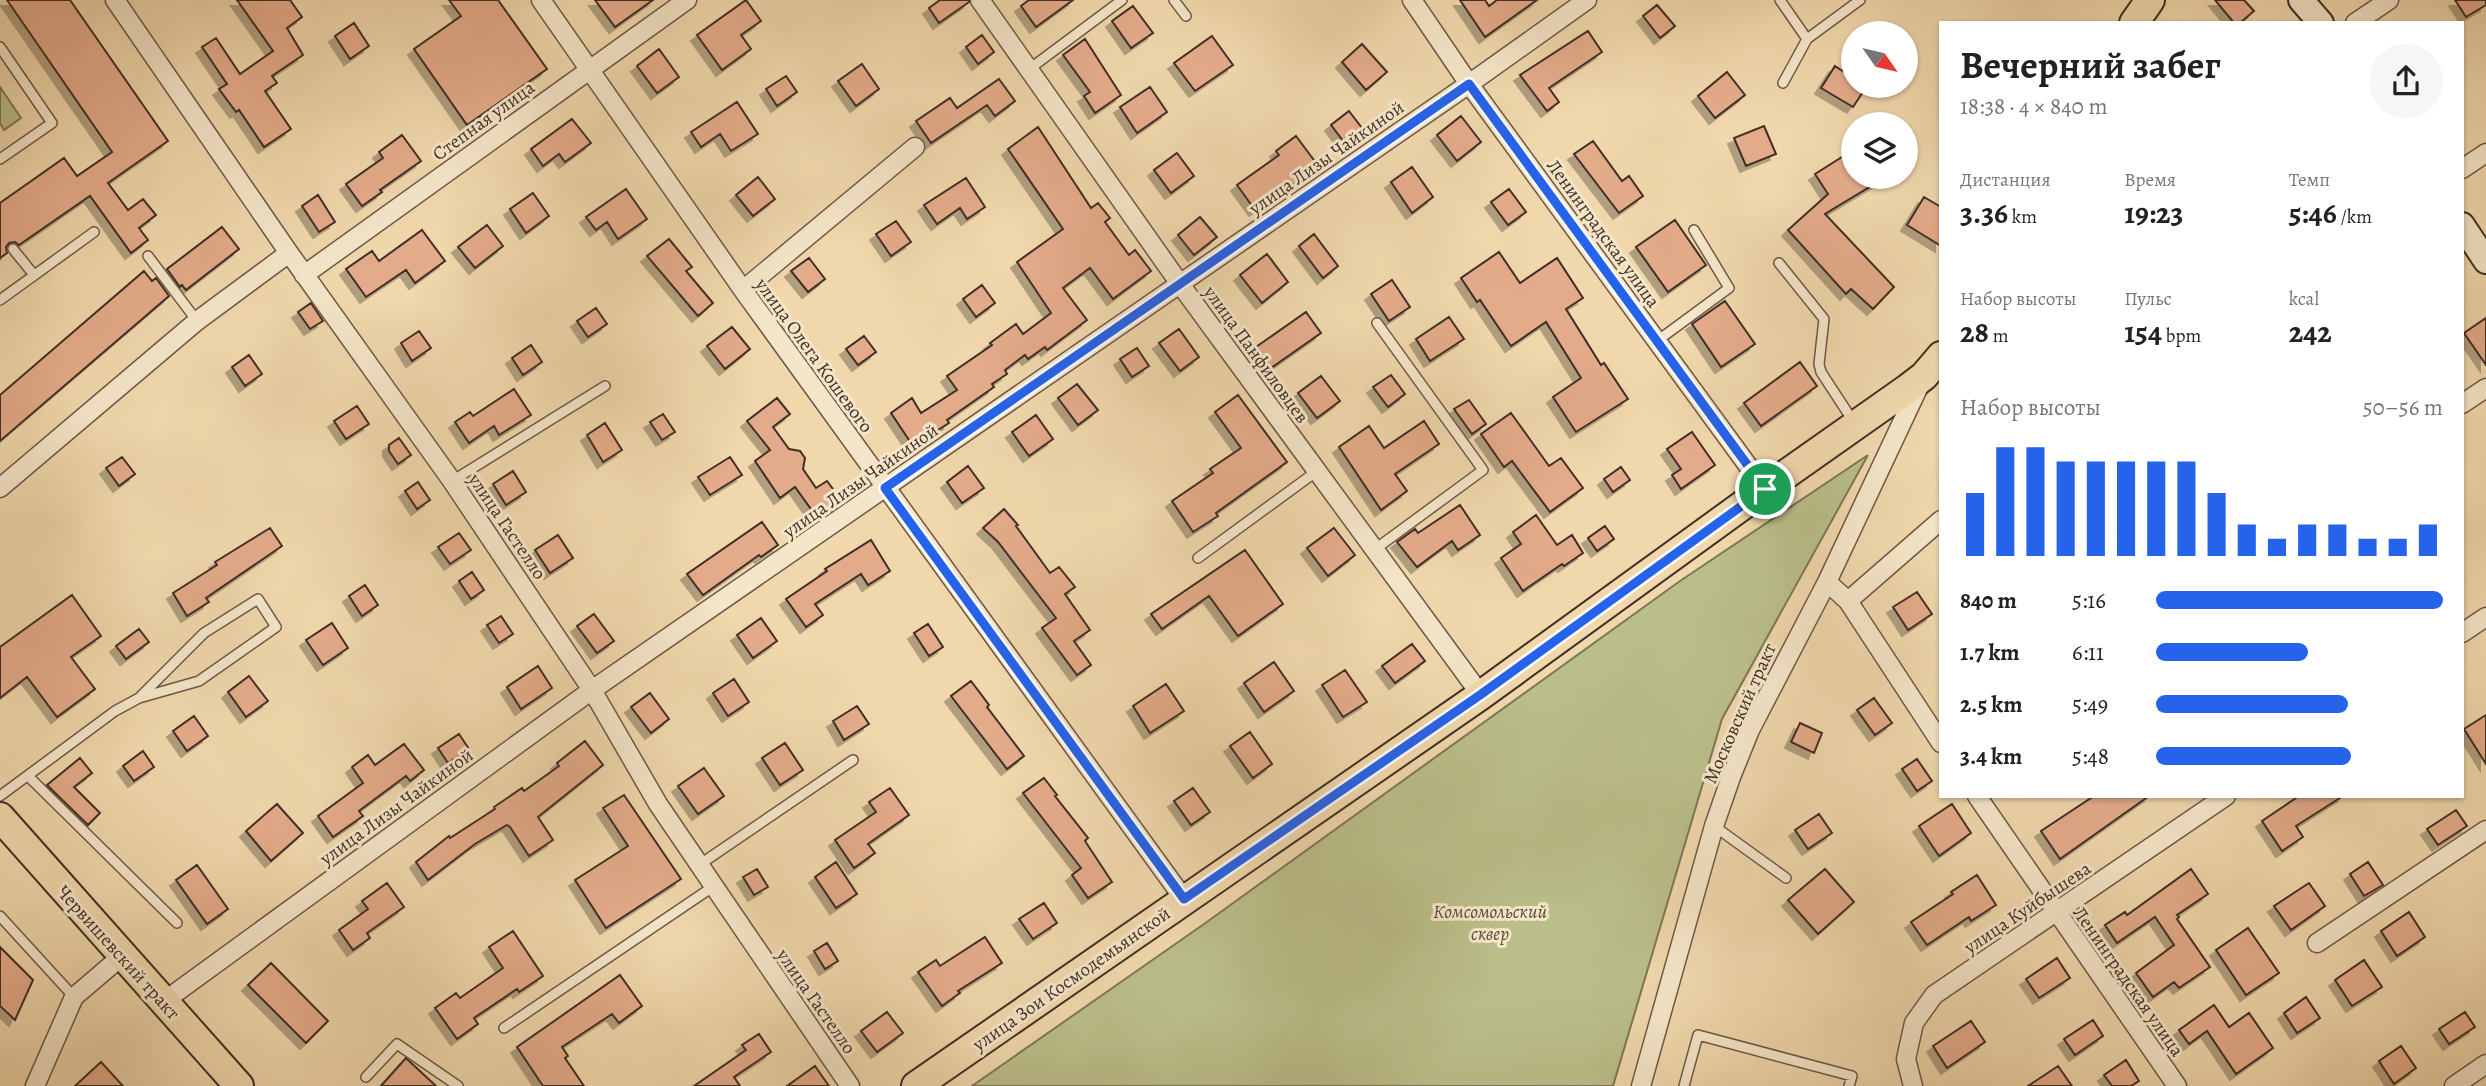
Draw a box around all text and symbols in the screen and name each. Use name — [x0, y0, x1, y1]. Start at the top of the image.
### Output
north arrow — [1841, 21, 1918, 98]
map controls — [1841, 21, 1918, 189]
text: Вечерний забег — [1960, 39, 2221, 91]
button: share — [2369, 44, 2443, 118]
street label: Степная улица — [427, 75, 540, 167]
text: 18:38 · 4 × 840 m — [1960, 91, 2108, 122]
street label: улица Лизы Чайкиной — [1243, 94, 1409, 222]
button: layers — [1841, 112, 1918, 189]
street label: Ленинградская улица — [1540, 154, 1666, 313]
text: Дистанция — [1960, 167, 2051, 193]
text: Время — [2124, 167, 2176, 193]
text: Темп — [2289, 167, 2330, 193]
text: 3.36 — [1960, 193, 2008, 233]
text: 19:23 — [2124, 193, 2184, 233]
text: 5:46 — [2289, 193, 2337, 233]
text: km — [2008, 204, 2037, 230]
text: /km — [2337, 204, 2372, 230]
street label: улица Олега Кошевого — [749, 272, 879, 438]
street label: улица Панфиловцев — [1197, 280, 1315, 429]
text: Набор высоты — [1960, 286, 2076, 312]
text: Пульс — [2124, 286, 2172, 312]
text: kcal — [2289, 286, 2319, 312]
text: 28 — [1960, 312, 1989, 352]
text: 154 — [2124, 312, 2162, 352]
text: 242 — [2289, 312, 2332, 352]
text: m — [1989, 323, 2008, 349]
text: bpm — [2162, 323, 2201, 349]
text: Набор высоты — [1960, 392, 2101, 423]
text: 50–56 m — [2363, 392, 2443, 423]
street label: улица Лизы Чайкиной — [777, 417, 943, 545]
pin — [1735, 459, 1795, 519]
street label: улица Гастелло — [461, 467, 552, 585]
icon: arrive — [1746, 470, 1784, 508]
text: 840 m — [1960, 585, 2017, 616]
text: 5:16 — [2072, 585, 2106, 616]
text: 1.7 km — [1960, 637, 2020, 668]
text: 6:11 — [2072, 637, 2104, 668]
street label: Московский тракт — [1697, 639, 1783, 788]
text: 2.5 km — [1960, 689, 2022, 720]
text: 5:49 — [2072, 689, 2108, 720]
text: 3.4 km — [1960, 741, 2022, 772]
text: 5:48 — [2072, 741, 2109, 772]
street label: улица Лизы Чайкиной — [314, 742, 479, 872]
street label: улица Куйбышева — [1958, 855, 2096, 961]
street label: Червишевский тракт — [51, 880, 186, 1026]
park label: Комсомольский сквер — [1433, 899, 1547, 947]
street label: улица Зои Космодемьянской — [967, 900, 1176, 1058]
street label: Ленинградская улица — [2067, 901, 2190, 1062]
street label: улица Гастелло — [770, 943, 862, 1059]

